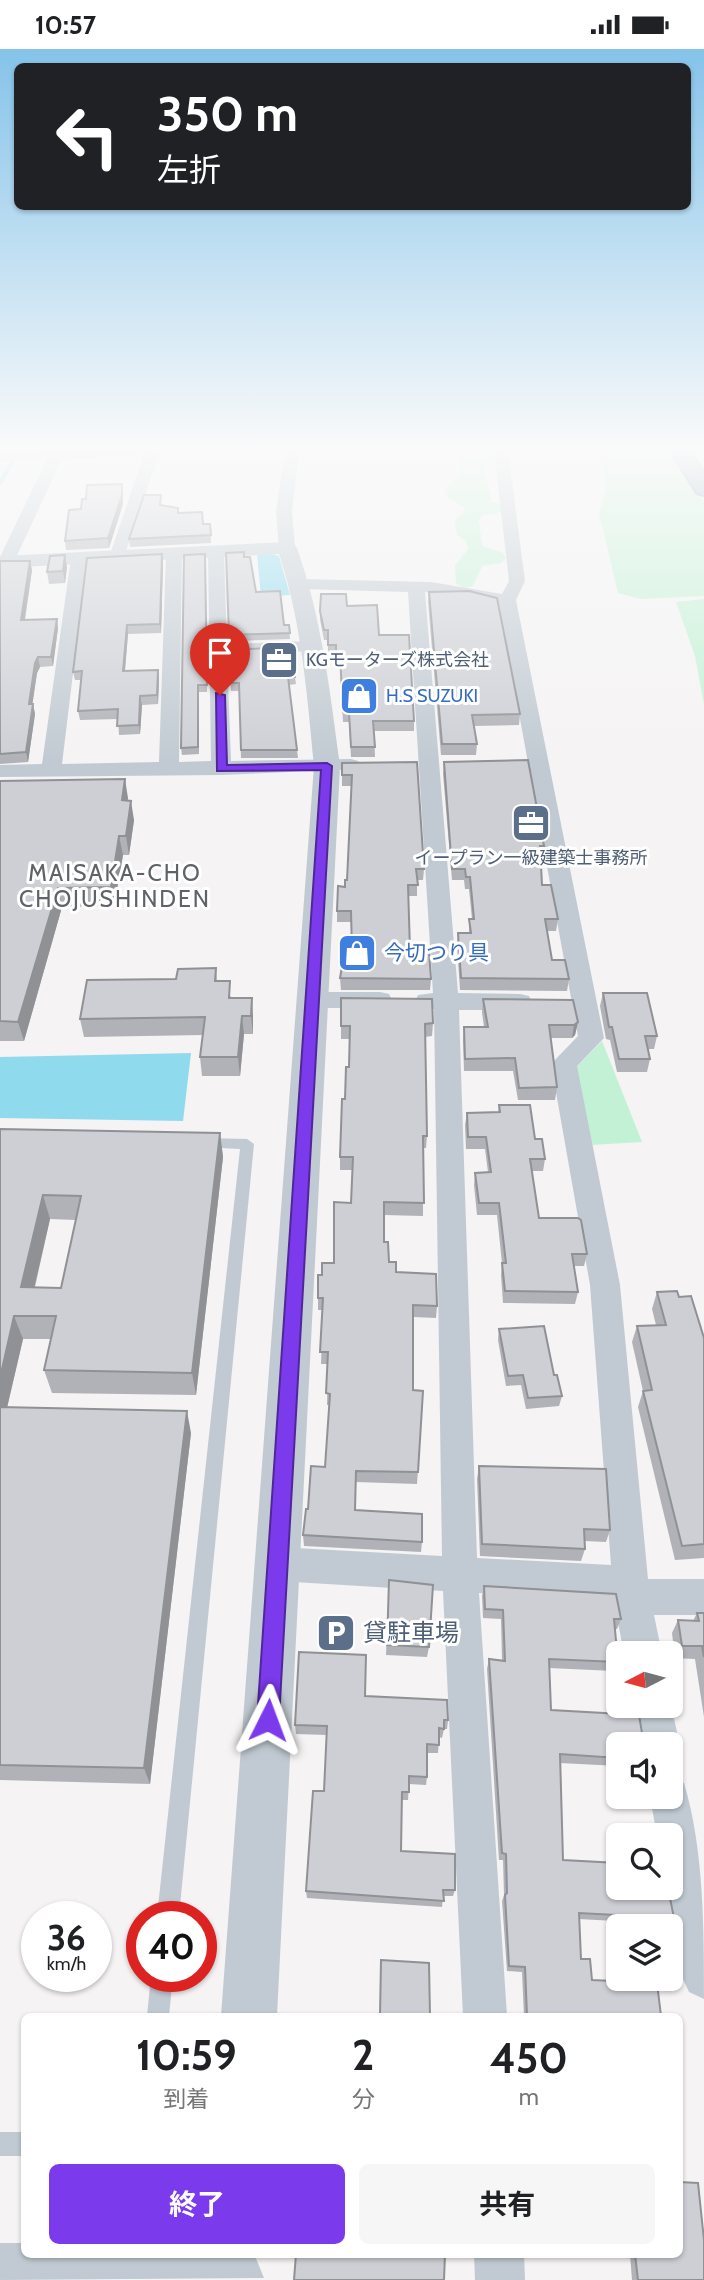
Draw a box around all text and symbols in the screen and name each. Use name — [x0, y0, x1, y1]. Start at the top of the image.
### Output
text: 10:57 — [35, 9, 96, 41]
text: 350 m — [157, 84, 298, 143]
icon: left — [42, 91, 133, 182]
text: 左折 — [157, 150, 221, 189]
pin — [190, 623, 250, 695]
icon: arrive — [201, 634, 239, 672]
office icon: KGモーターズ株式会社 — [258, 639, 300, 681]
place label: KGモーターズ株式会社 — [306, 649, 489, 671]
shop icon: H.S SUZUKI — [338, 675, 380, 717]
place label: H.S SUZUKI — [386, 685, 478, 707]
office icon: イープラン一級建築士事務所 — [510, 802, 552, 844]
place label: イープラン一級建築士事務所 — [415, 847, 647, 869]
district label: MAISAKA-CHO CHOJUSHINDEN — [19, 859, 211, 913]
shop icon: 今切つり具 — [336, 932, 378, 974]
place label: 今切つり具 — [384, 940, 489, 965]
parking icon: 貸駐車場 — [315, 1612, 357, 1654]
place label: 貸駐車場 — [363, 1618, 459, 1647]
north arrow — [606, 1641, 682, 1719]
map controls — [606, 1641, 683, 1991]
position arrow — [231, 1683, 305, 1757]
button: sound — [606, 1732, 683, 1809]
button: search — [606, 1823, 683, 1900]
speed limit sign: 40 — [126, 1901, 217, 1992]
button: layers — [606, 1914, 683, 1991]
text: 36 — [47, 1916, 86, 1959]
text: km/h — [47, 1953, 86, 1975]
text: 10:59 — [136, 2029, 237, 2081]
text: 2 — [352, 2029, 374, 2081]
text: 450 — [490, 2032, 568, 2084]
text: m — [519, 2083, 539, 2111]
text: 到着 — [163, 2085, 209, 2113]
text: 分 — [352, 2085, 375, 2113]
button: 終了 — [49, 2164, 345, 2244]
button: 共有 — [359, 2164, 655, 2244]

